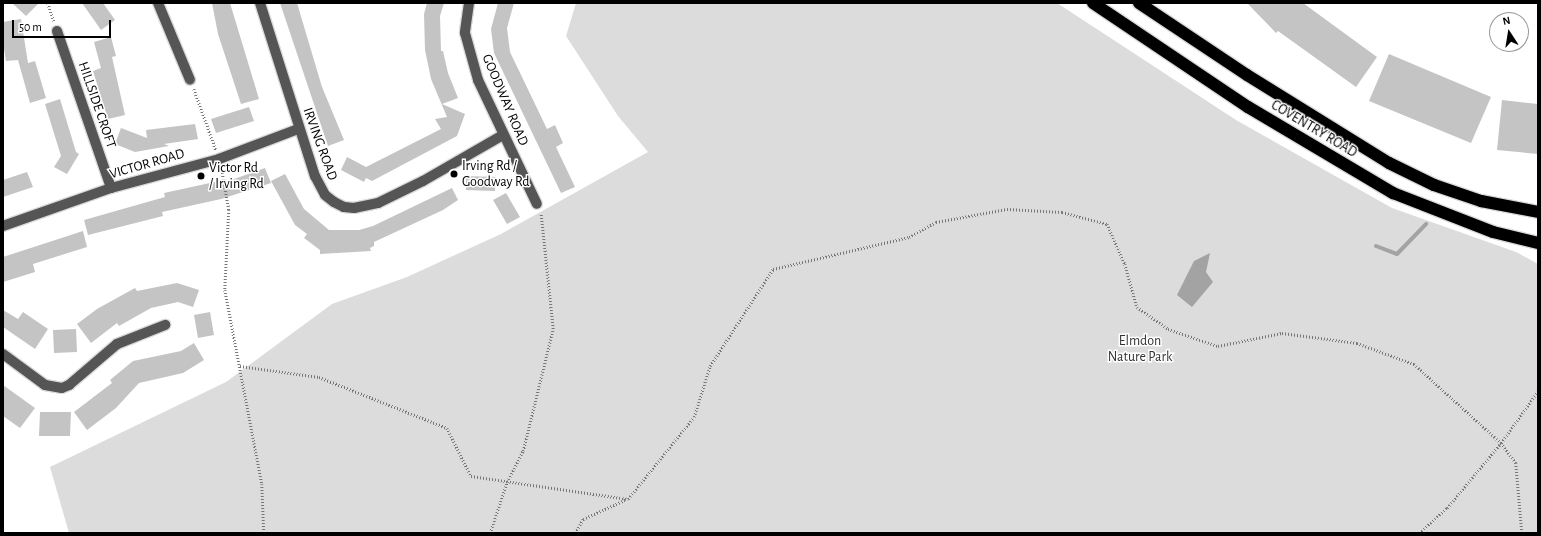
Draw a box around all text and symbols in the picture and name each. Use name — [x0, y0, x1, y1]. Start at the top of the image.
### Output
scale bar — [14, 12, 113, 38]
north arrow — [1489, 12, 1529, 52]
text: N — [1502, 15, 1511, 27]
text: 50 m — [19, 21, 42, 33]
street label: GOODWAY ROAD — [478, 52, 532, 148]
street label: HILLSIDE CROFT — [74, 59, 120, 151]
street label: COVENTRY ROAD — [1268, 97, 1360, 161]
street label: IRVING ROAD — [299, 105, 341, 183]
street label: VICTOR ROAD — [107, 145, 187, 183]
place label: Irving Rd / Goodway Rd — [462, 158, 529, 190]
place label: Victor Rd / Irving Rd — [209, 160, 264, 192]
marker: Irving Rd / Goodway Rd — [449, 169, 459, 179]
marker: Victor Rd / Irving Rd — [196, 171, 206, 181]
park label: Elmdon Nature Park — [1108, 333, 1172, 366]

